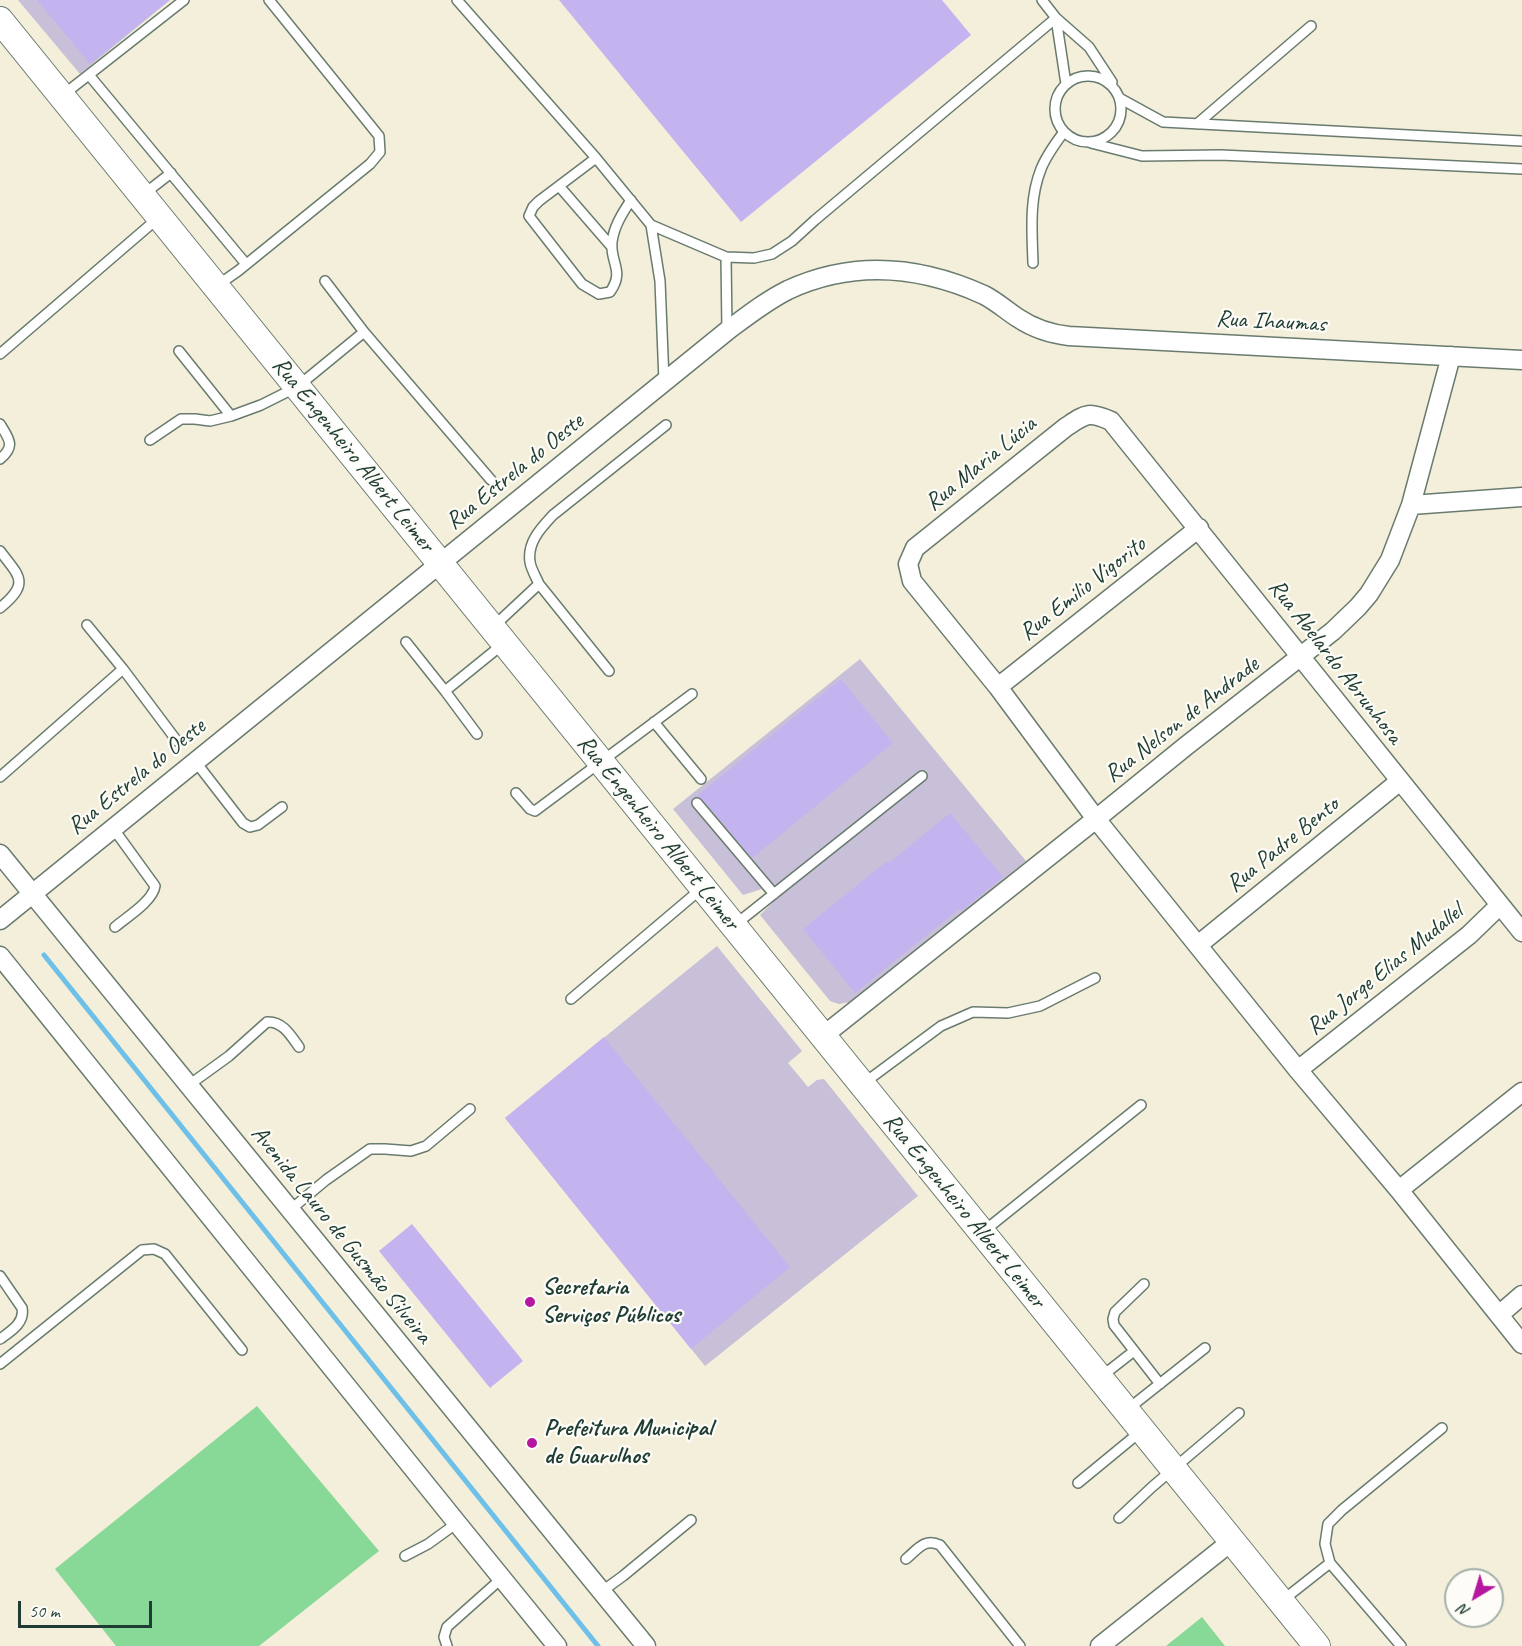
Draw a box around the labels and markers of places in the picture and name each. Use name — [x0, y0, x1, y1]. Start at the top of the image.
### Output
place label: Secretaria Serviços Públicos — [542, 1274, 680, 1330]
marker: Secretaria Serviços Públicos — [523, 1295, 537, 1309]
place label: Prefeitura Municipal de Guarulhos — [544, 1415, 712, 1471]
marker: Prefeitura Municipal de Guarulhos — [525, 1436, 539, 1450]

